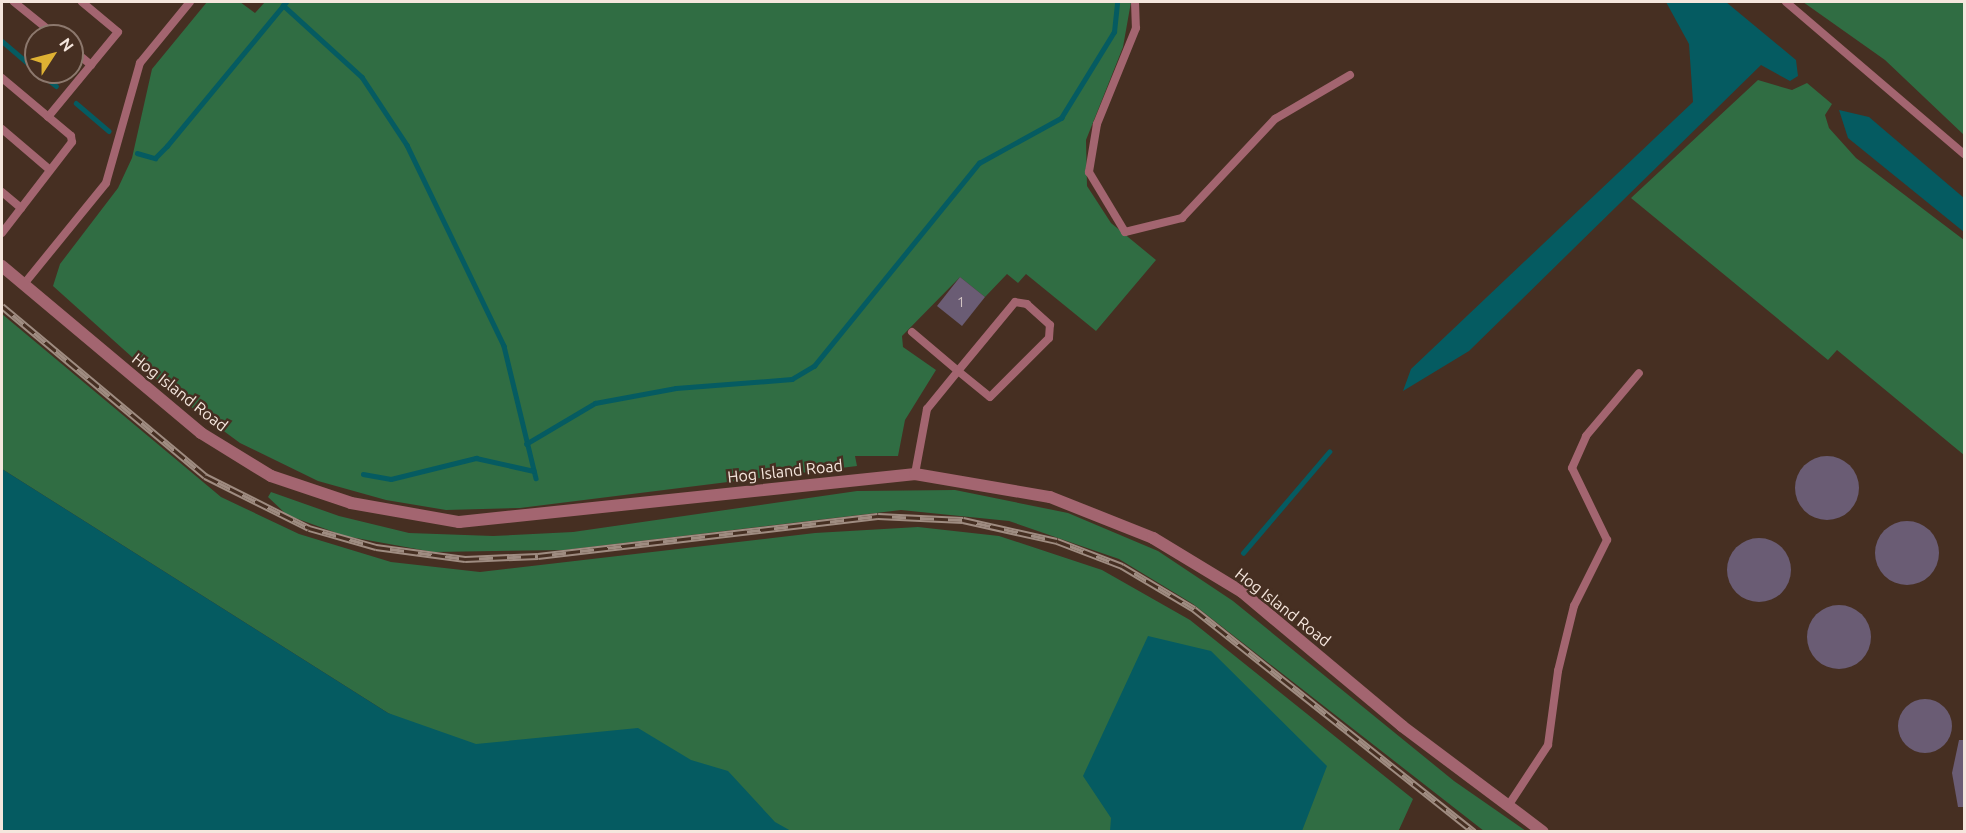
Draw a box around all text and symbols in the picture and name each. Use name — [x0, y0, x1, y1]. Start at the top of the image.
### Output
north arrow — [24, 24, 84, 84]
text: N — [56, 34, 78, 55]
house number: 1 — [957, 294, 965, 310]
street label: Hog Island Road — [128, 349, 232, 435]
street label: Hog Island Road — [726, 455, 844, 487]
street label: Hog Island Road — [1231, 564, 1335, 650]

